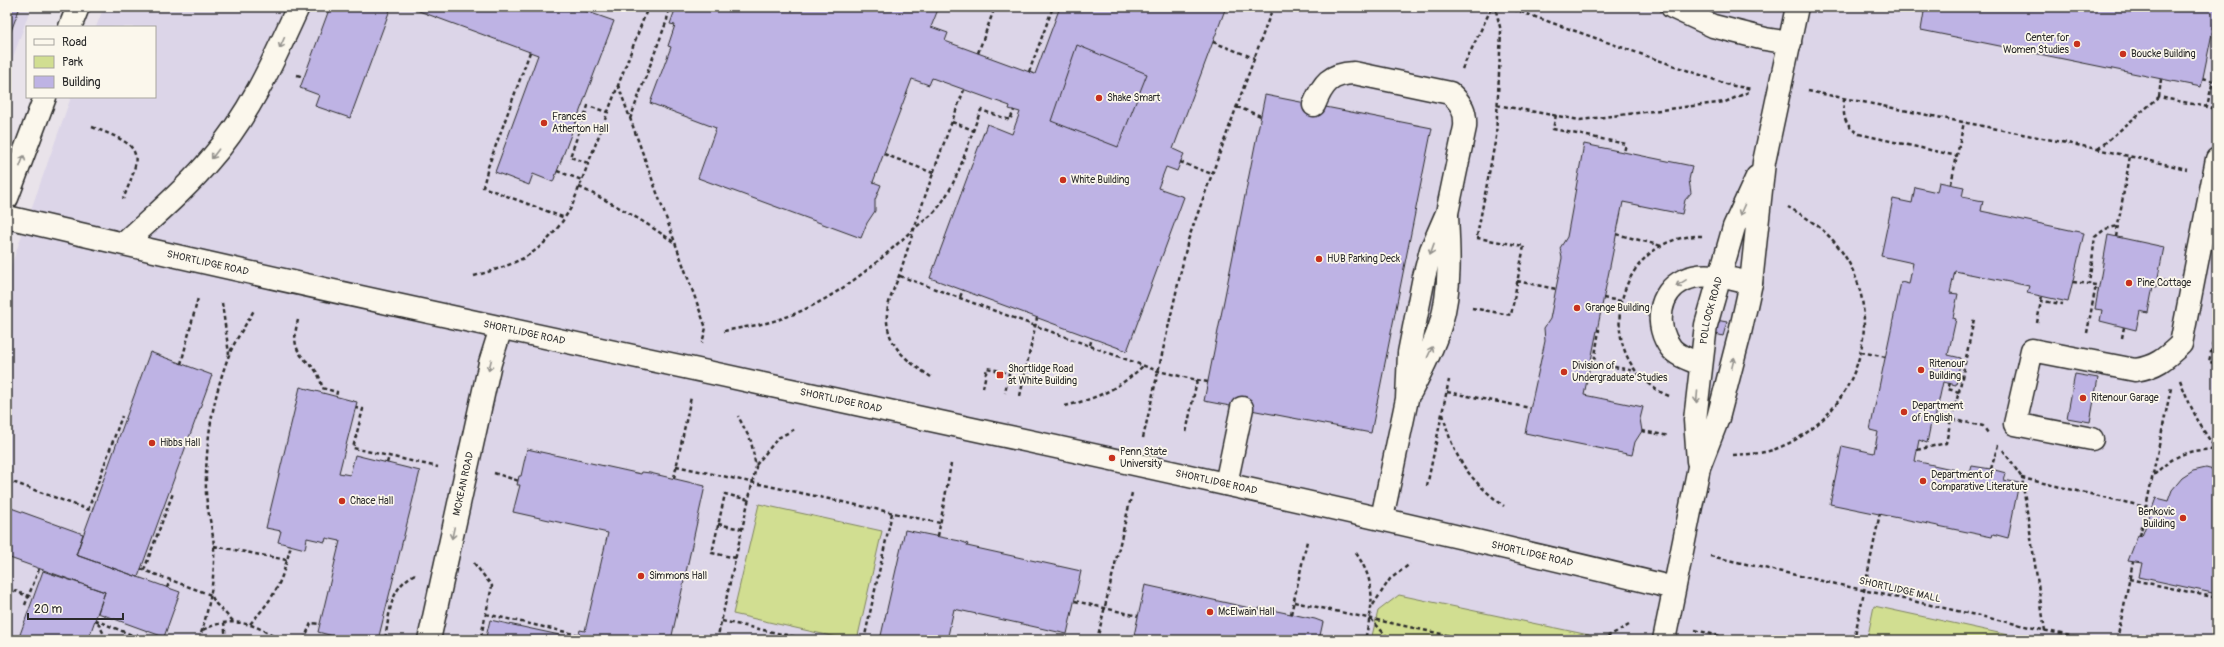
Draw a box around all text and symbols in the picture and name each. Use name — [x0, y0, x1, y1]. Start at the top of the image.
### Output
legend — [26, 26, 156, 98]
place label: Center for Women Studies — [2003, 32, 2070, 56]
text: Road — [62, 35, 87, 50]
one-way arrow — [278, 36, 285, 48]
marker: Center for Women Studies — [2072, 39, 2082, 49]
place label: Boucke Building — [2131, 48, 2196, 60]
marker: Boucke Building — [2118, 49, 2128, 59]
text: Park — [62, 55, 83, 70]
text: Building — [62, 75, 101, 90]
place label: Shake Smart — [1107, 92, 1161, 104]
marker: Shake Smart — [1094, 93, 1104, 103]
place label: Frances Atherton Hall — [552, 111, 609, 135]
marker: Frances Atherton Hall — [539, 118, 549, 128]
one-way arrow — [211, 148, 219, 159]
one-way arrow — [18, 156, 26, 168]
place label: White Building — [1071, 174, 1129, 186]
marker: White Building — [1058, 175, 1068, 185]
one-way arrow — [1738, 204, 1745, 216]
one-way arrow — [1427, 243, 1435, 255]
street label: SHORTLIDGE ROAD — [166, 248, 250, 278]
place label: HUB Parking Deck — [1327, 253, 1401, 265]
marker: HUB Parking Deck — [1314, 254, 1324, 264]
street label: POLLOCK ROAD — [1698, 276, 1725, 345]
place label: Pine Cottage — [2137, 277, 2191, 289]
marker: Pine Cottage — [2124, 278, 2134, 288]
one-way arrow — [1675, 279, 1687, 287]
place label: Grange Building — [1585, 302, 1649, 314]
marker: Grange Building — [1572, 303, 1582, 313]
street label: SHORTLIDGE ROAD — [482, 318, 566, 347]
one-way arrow — [1427, 346, 1434, 358]
one-way arrow — [1730, 357, 1737, 370]
one-way arrow — [486, 358, 493, 371]
place label: Ritenour Building — [1929, 358, 1966, 382]
place label: Division of Undergraduate Studies — [1572, 360, 1668, 384]
place label: Shortlidge Road at White Building — [1008, 363, 1077, 387]
marker: Ritenour Building — [1916, 365, 1926, 375]
marker: Division of Undergraduate Studies — [1559, 367, 1569, 377]
marker: Shortlidge Road at White Building — [995, 370, 1005, 380]
street label: SHORTLIDGE ROAD — [799, 386, 883, 415]
one-way arrow — [1693, 390, 1700, 403]
place label: Ritenour Garage — [2091, 392, 2159, 404]
marker: Ritenour Garage — [2078, 393, 2088, 403]
place label: Department of English — [1912, 400, 1964, 424]
marker: Department of English — [1899, 407, 1909, 417]
place label: Hibbs Hall — [160, 437, 200, 449]
marker: Hibbs Hall — [147, 438, 157, 448]
place label: Penn State University — [1120, 446, 1167, 470]
street label: MCKEAN ROAD — [451, 451, 476, 517]
marker: Penn State University — [1107, 453, 1117, 463]
street label: SHORTLIDGE ROAD — [1174, 467, 1258, 497]
place label: Department of Comparative Literature — [1931, 469, 2028, 493]
marker: Department of Comparative Literature — [1918, 476, 1928, 486]
place label: Chace Hall — [350, 495, 393, 507]
marker: Chace Hall — [337, 496, 347, 506]
place label: Benkovic Building — [2138, 506, 2175, 530]
marker: Benkovic Building — [2178, 513, 2188, 523]
one-way arrow — [448, 526, 456, 539]
street label: SHORTLIDGE ROAD — [1490, 539, 1574, 569]
place label: Simmons Hall — [649, 570, 707, 582]
marker: Simmons Hall — [636, 571, 646, 581]
street label: SHORTLIDGE MALL — [1858, 575, 1942, 605]
scale bar — [28, 595, 123, 621]
text: 20 m — [34, 602, 63, 617]
place label: McElwain Hall — [1218, 606, 1275, 618]
marker: McElwain Hall — [1205, 607, 1215, 617]

